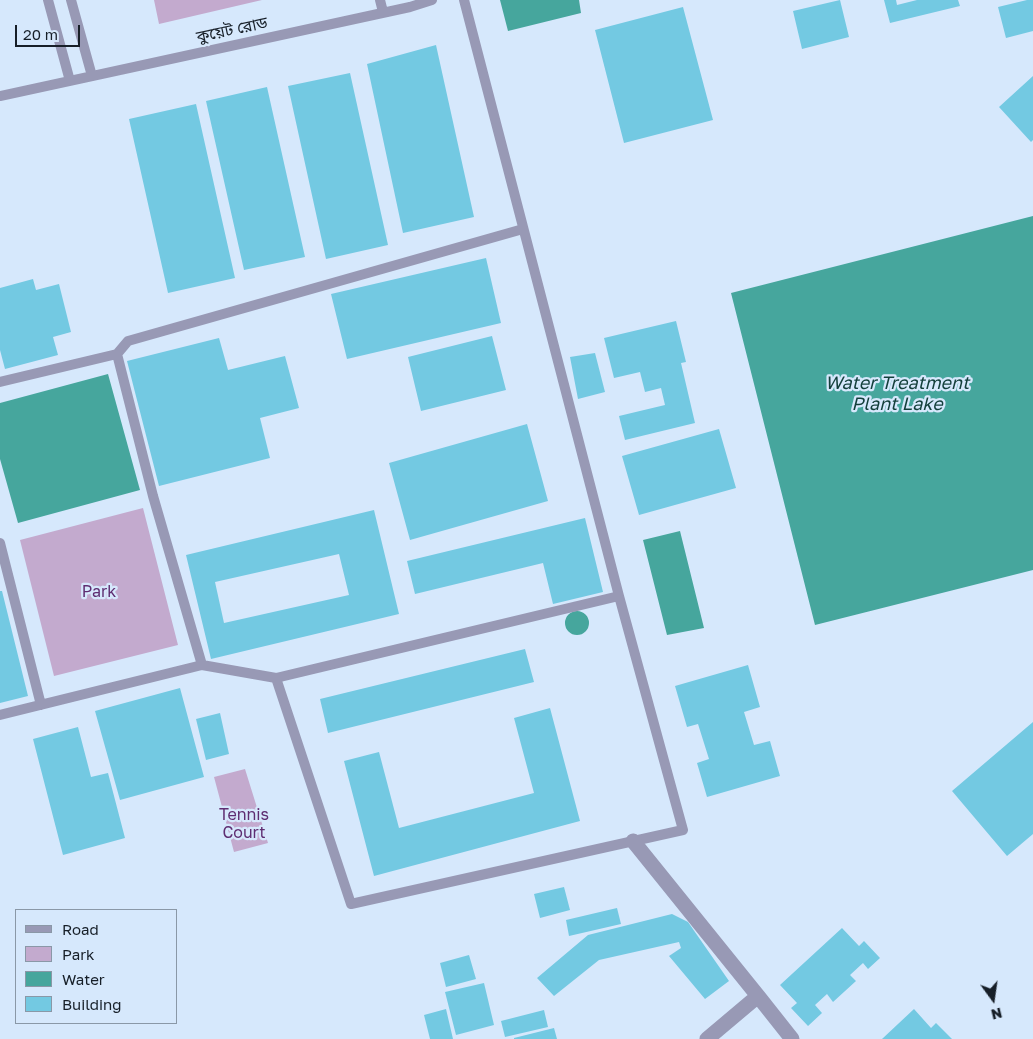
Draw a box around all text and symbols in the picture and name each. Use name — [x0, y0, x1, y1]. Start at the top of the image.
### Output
street label: কুয়েট রোড — [195, 13, 269, 47]
scale bar — [18, 15, 82, 47]
text: 20 m — [23, 25, 58, 43]
water label: Water Treatment Plant Lake — [825, 372, 969, 414]
park label: Park — [82, 582, 116, 602]
park label: Tennis Court — [219, 805, 269, 843]
legend — [15, 909, 178, 1024]
text: Road — [62, 920, 99, 938]
text: Park — [62, 945, 94, 963]
text: Water — [62, 970, 105, 988]
north arrow — [968, 974, 1018, 1024]
text: Building — [62, 995, 122, 1013]
text: N — [990, 1005, 1004, 1024]

